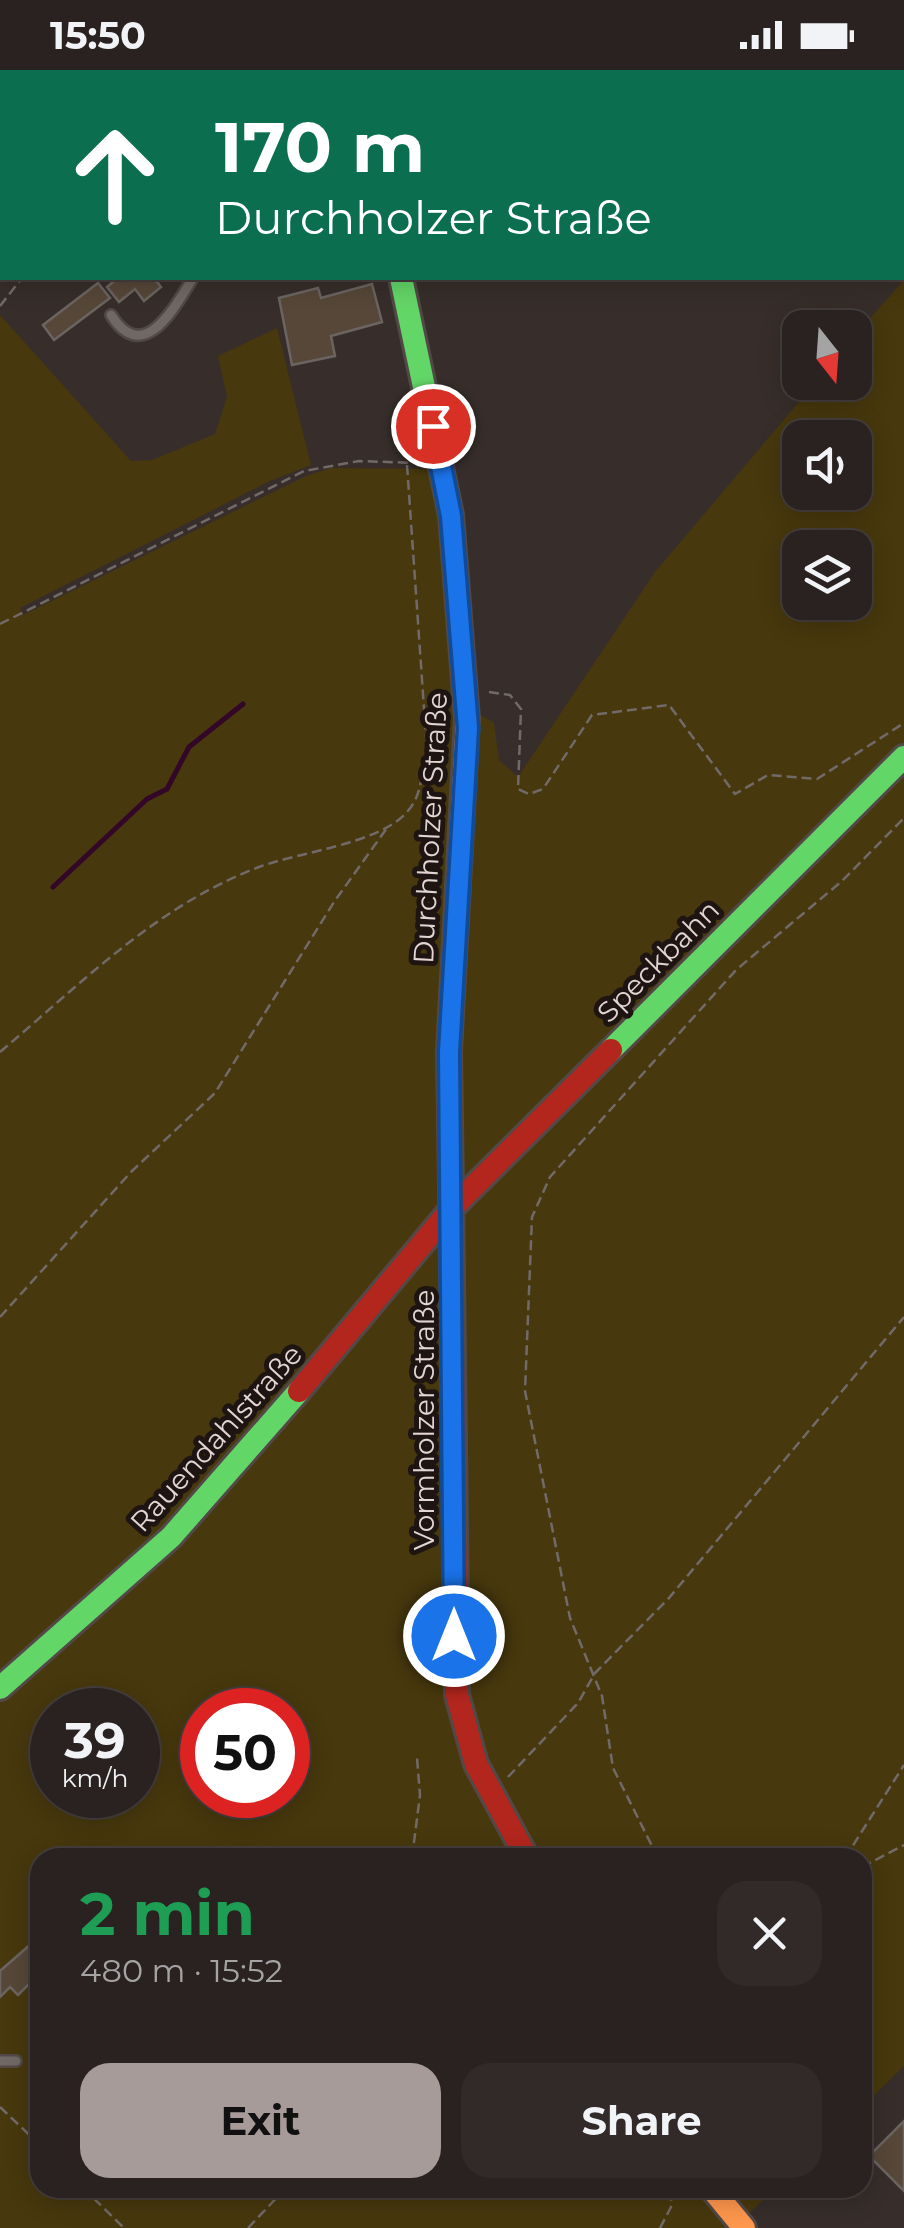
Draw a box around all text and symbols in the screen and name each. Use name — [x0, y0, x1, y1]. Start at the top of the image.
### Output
text: 15:50 — [50, 12, 146, 59]
text: 170 m — [215, 104, 425, 190]
icon: ahead — [50, 110, 180, 240]
text: Durchholzer Straße — [215, 190, 652, 245]
north arrow — [782, 310, 872, 400]
map controls — [782, 310, 872, 620]
pin — [391, 384, 476, 469]
icon: arrive — [406, 399, 461, 454]
button: sound — [782, 420, 872, 510]
button: layers — [782, 530, 872, 620]
street label: Durchholzer Straße — [406, 691, 454, 965]
street label: Speckbahn — [590, 893, 726, 1029]
street label: Vormholzer Straße — [407, 1290, 441, 1550]
street label: Rauendahlstraße — [123, 1337, 309, 1539]
position arrow — [402, 1584, 506, 1688]
speed limit sign: 50 — [180, 1688, 310, 1818]
text: 39 — [64, 1710, 126, 1771]
text: km/h — [62, 1763, 128, 1793]
text: 2 min — [80, 1877, 255, 1950]
button: close — [717, 1881, 822, 1986]
text: 480 m · 15:52 — [80, 1951, 283, 1990]
button: Exit — [80, 2063, 441, 2178]
button: Share — [461, 2063, 822, 2178]

